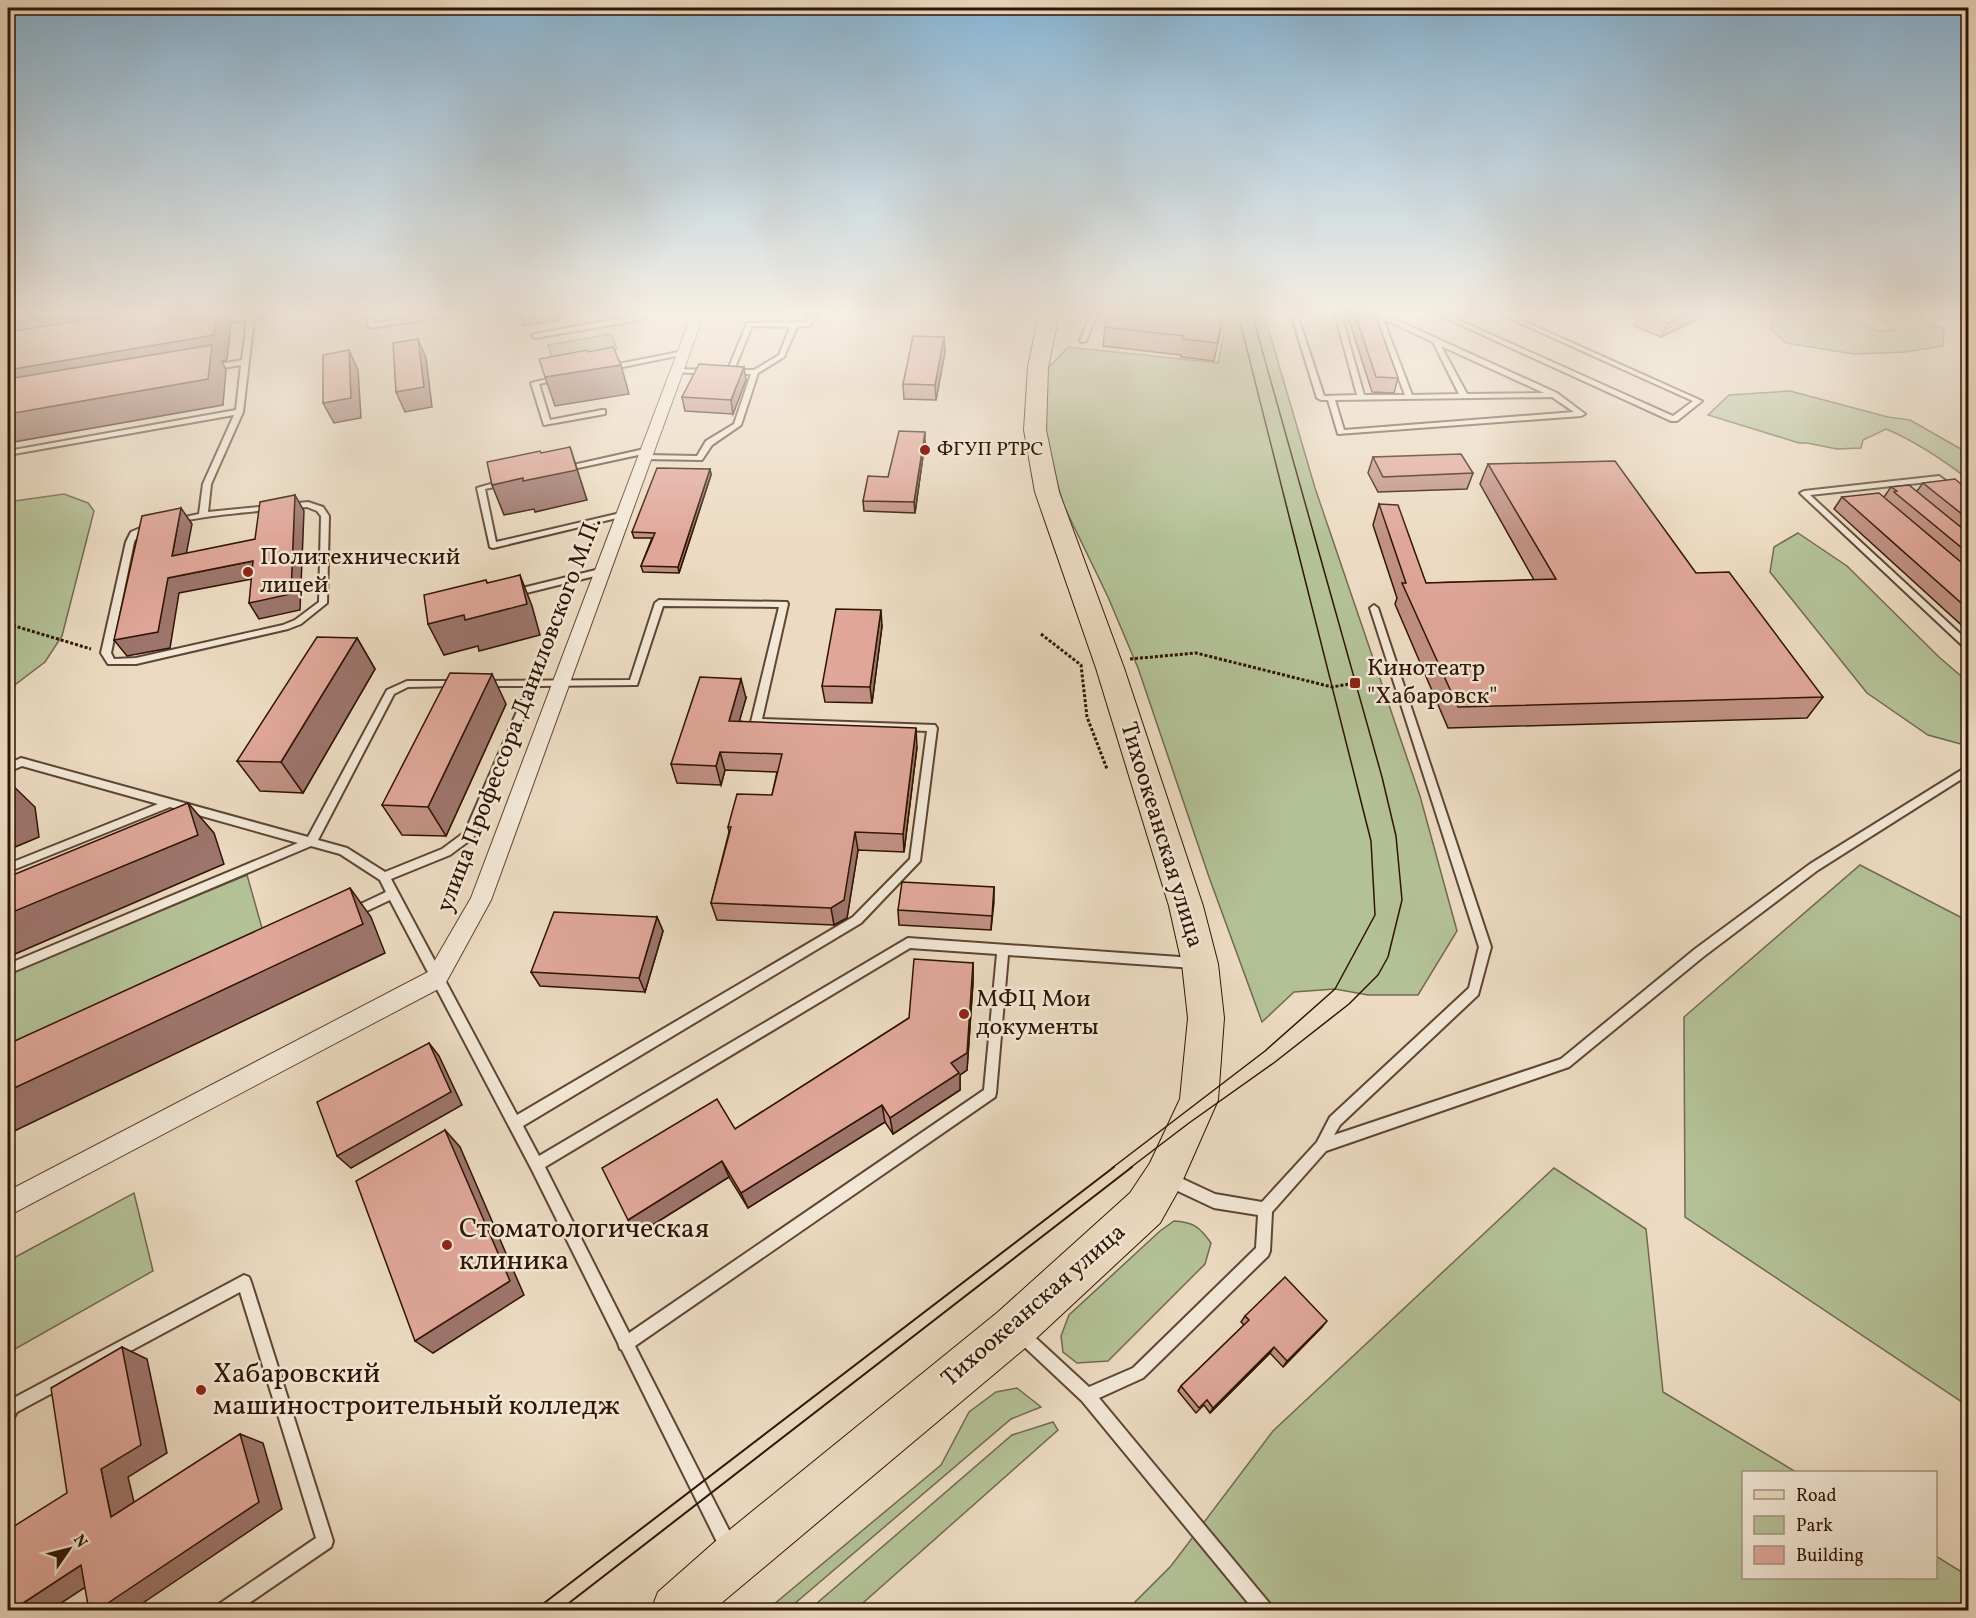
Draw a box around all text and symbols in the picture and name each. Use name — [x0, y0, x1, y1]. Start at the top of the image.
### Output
place label: ФГУП РТРС — [937, 436, 1044, 464]
marker: ФГУП РТРС — [918, 443, 932, 457]
street label: улица Профессора Даниловского М.П. — [429, 513, 611, 917]
place label: Политехнический лицей — [260, 541, 460, 603]
marker: Политехнический лицей — [241, 565, 255, 579]
place label: Кинотеатр "Хабаровск" — [1367, 652, 1498, 714]
marker: Кинотеатр "Хабаровск" — [1348, 676, 1362, 690]
street label: Тихоокеанская улица — [1110, 718, 1212, 952]
place label: МФЦ Мои документы — [976, 983, 1099, 1045]
marker: МФЦ Мои документы — [957, 1007, 971, 1021]
place label: Стоматологическая клиника — [459, 1210, 709, 1281]
street label: Тихоокеанская улица — [934, 1216, 1134, 1396]
marker: Стоматологическая клиника — [440, 1238, 454, 1252]
place label: Хабаровский машиностроительный колледж — [213, 1355, 620, 1426]
marker: Хабаровский машиностроительный колледж — [194, 1383, 208, 1397]
legend — [1742, 1471, 1937, 1579]
text: Road — [1796, 1484, 1837, 1509]
text: Park — [1796, 1514, 1833, 1539]
north arrow — [39, 1519, 99, 1579]
text: N — [67, 1530, 92, 1553]
text: Building — [1796, 1544, 1864, 1569]

